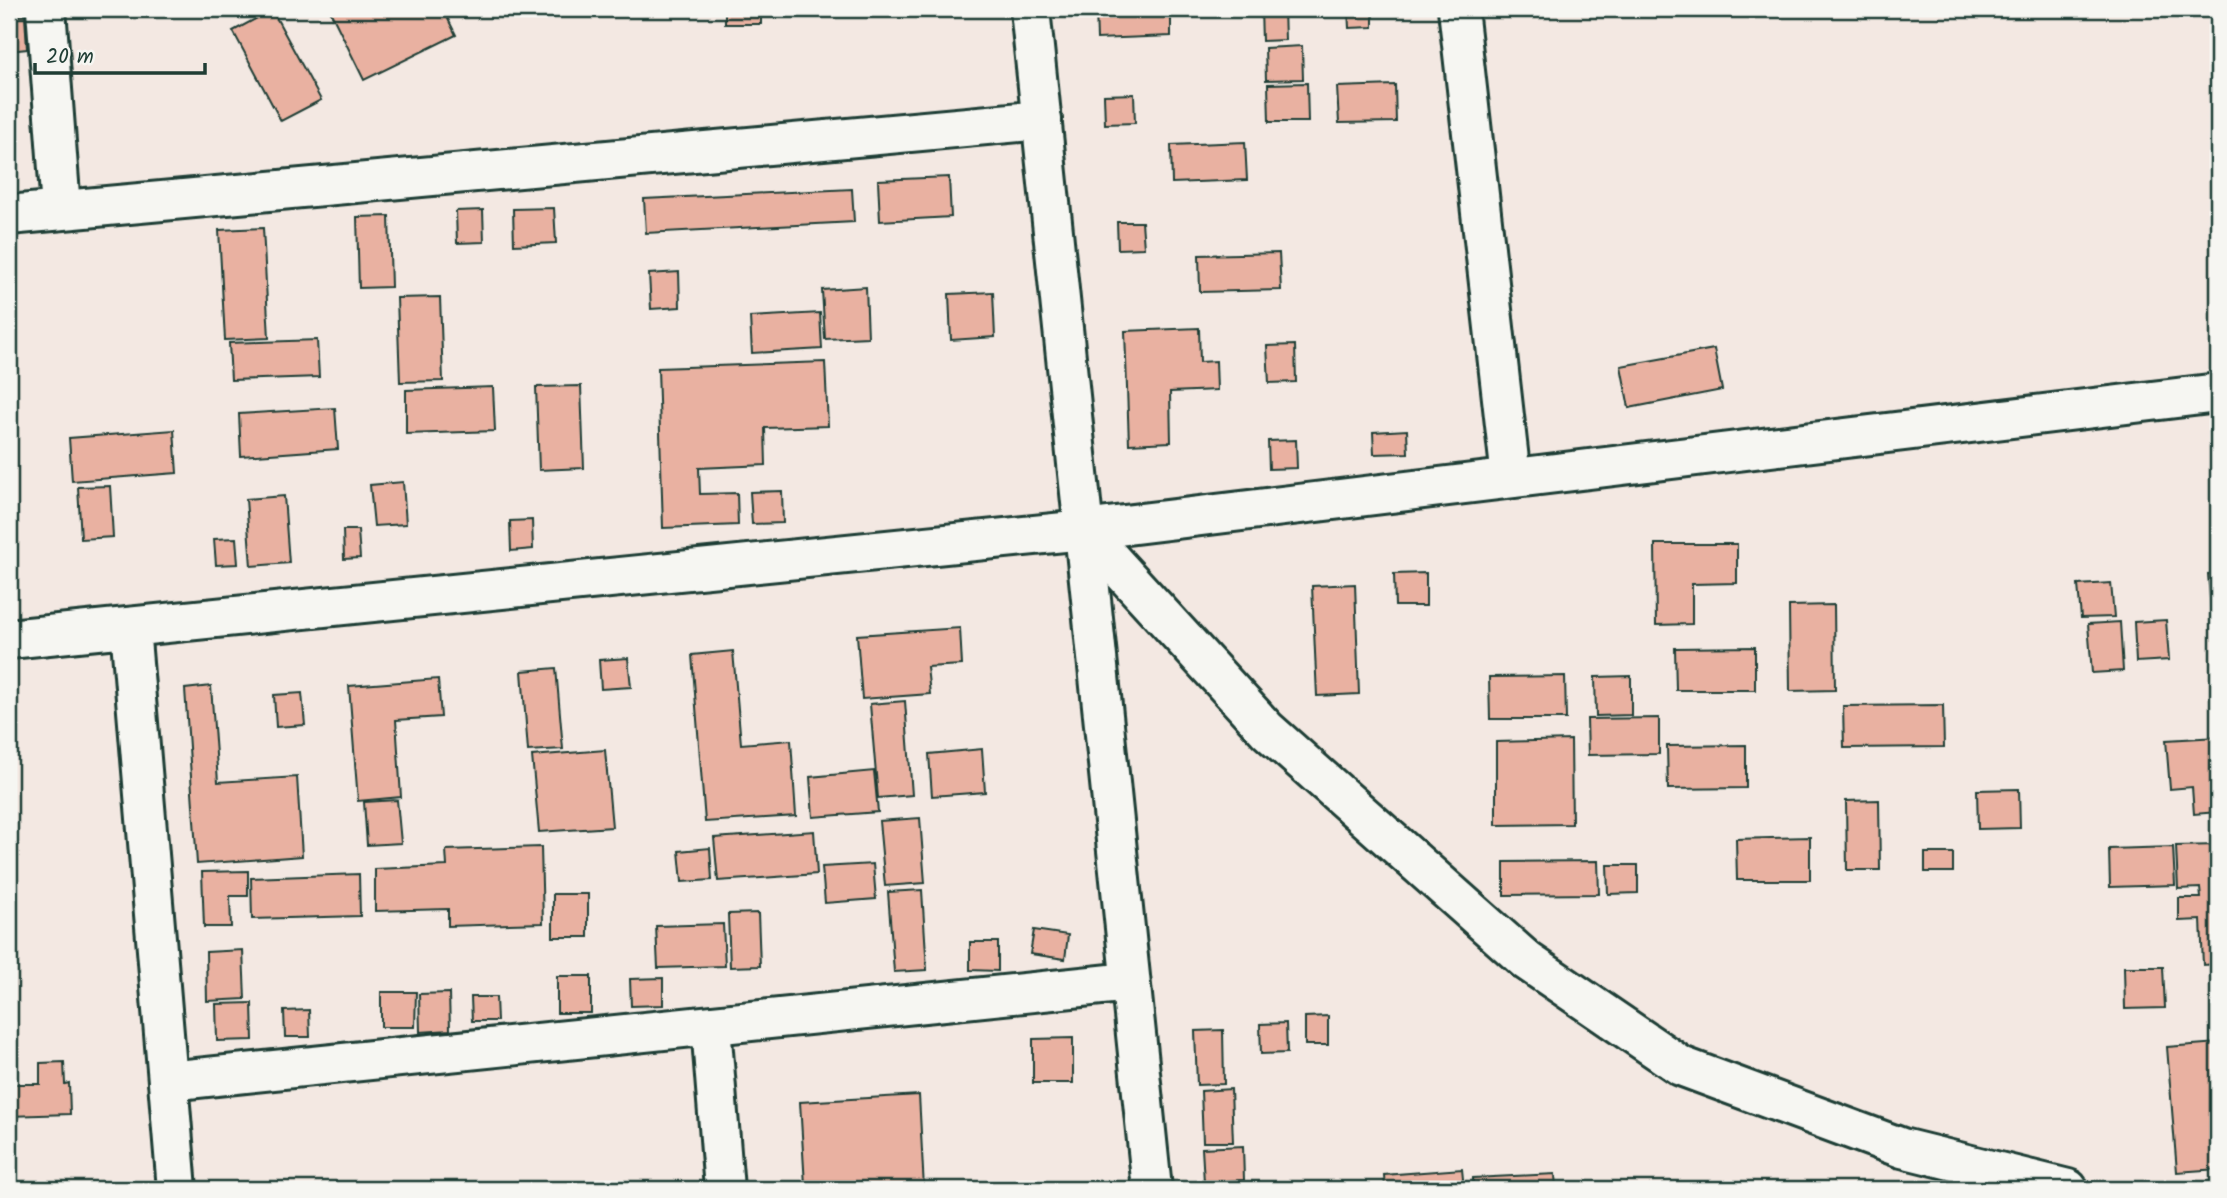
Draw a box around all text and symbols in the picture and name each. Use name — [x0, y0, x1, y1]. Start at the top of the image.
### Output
scale bar — [35, 32, 205, 76]
text: 20 m — [46, 41, 94, 74]

